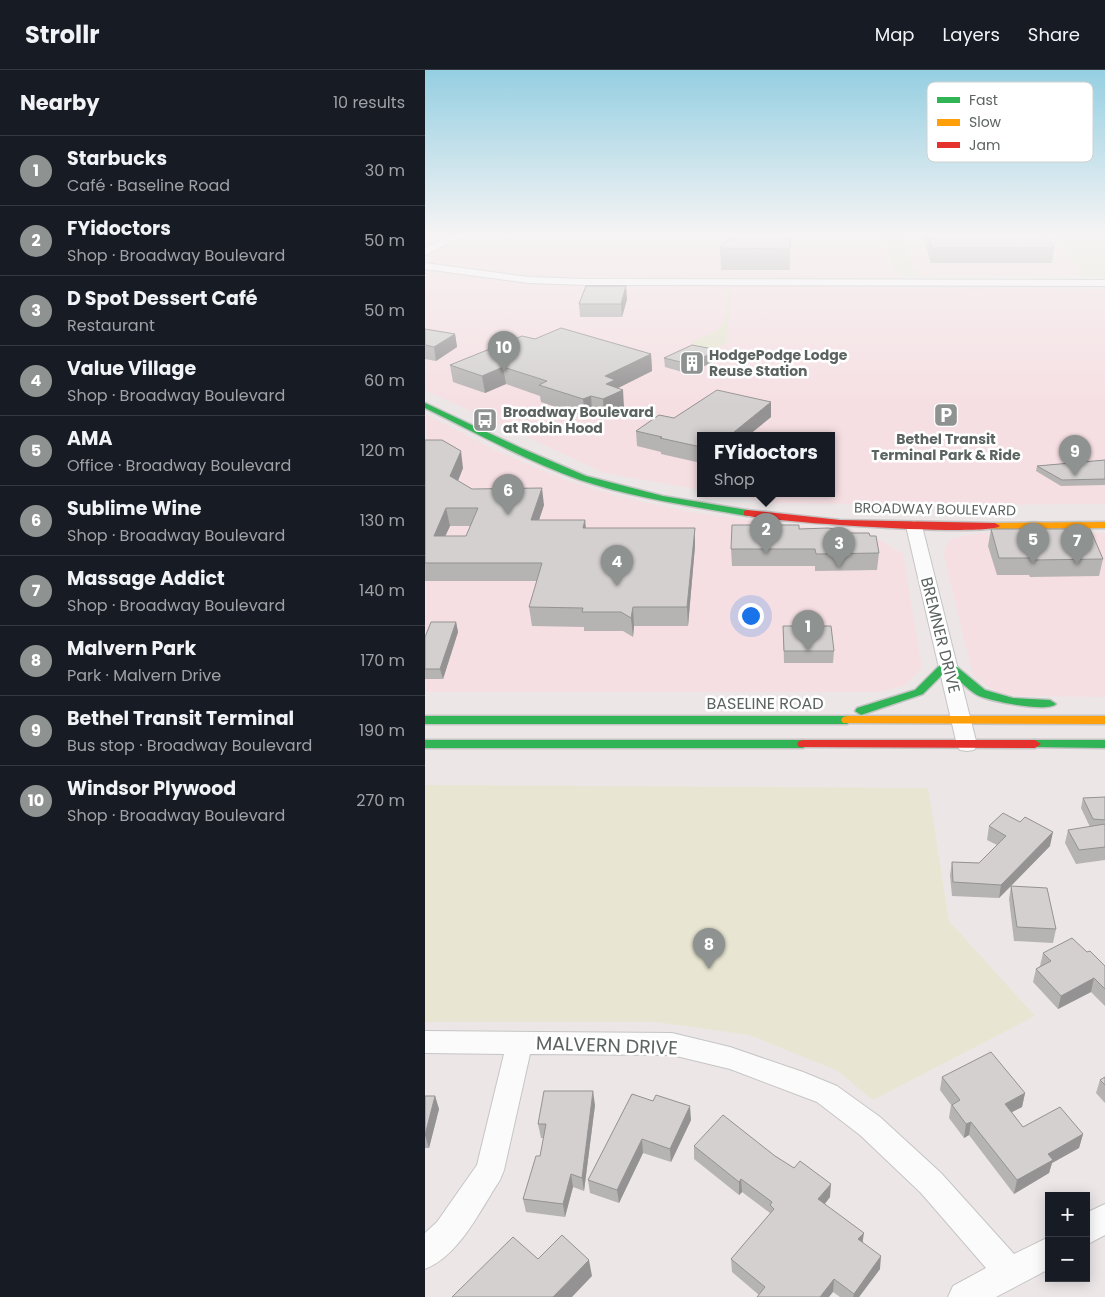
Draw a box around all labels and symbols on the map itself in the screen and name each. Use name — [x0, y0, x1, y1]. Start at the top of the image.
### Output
legend — [927, 82, 1093, 162]
text: Fast — [969, 90, 998, 110]
text: Slow — [969, 112, 1002, 132]
text: Jam — [969, 135, 1000, 155]
pin: 10 — [488, 331, 520, 372]
place label: HodgePodge Lodge Reuse Station — [709, 345, 848, 381]
building icon: HodgePodge Lodge Reuse Station — [679, 350, 705, 376]
place label: Broadway Boulevard at Robin Hood — [503, 402, 654, 438]
parking icon: Bethel Transit Terminal Park & Ride — [933, 402, 959, 428]
bus stop icon: Broadway Boulevard at Robin Hood — [472, 407, 498, 433]
place label: Bethel Transit Terminal Park & Ride — [871, 429, 1021, 465]
pin: 9 — [1059, 435, 1091, 476]
pin: 6 — [492, 474, 524, 515]
street label: BROADWAY BOULEVARD — [854, 498, 1016, 520]
pin: 2 — [750, 513, 782, 554]
pin: 5 — [1017, 523, 1049, 564]
pin: 7 — [1061, 524, 1093, 565]
pin: 3 — [823, 527, 855, 568]
pin: 4 — [601, 545, 633, 586]
street label: BREMNER DRIVE — [915, 575, 966, 696]
your location — [738, 603, 764, 629]
pin: 1 — [792, 610, 824, 651]
street label: BASELINE ROAD — [706, 692, 824, 715]
pin: 8 — [693, 928, 725, 969]
street label: MALVERN DRIVE — [535, 1030, 679, 1061]

